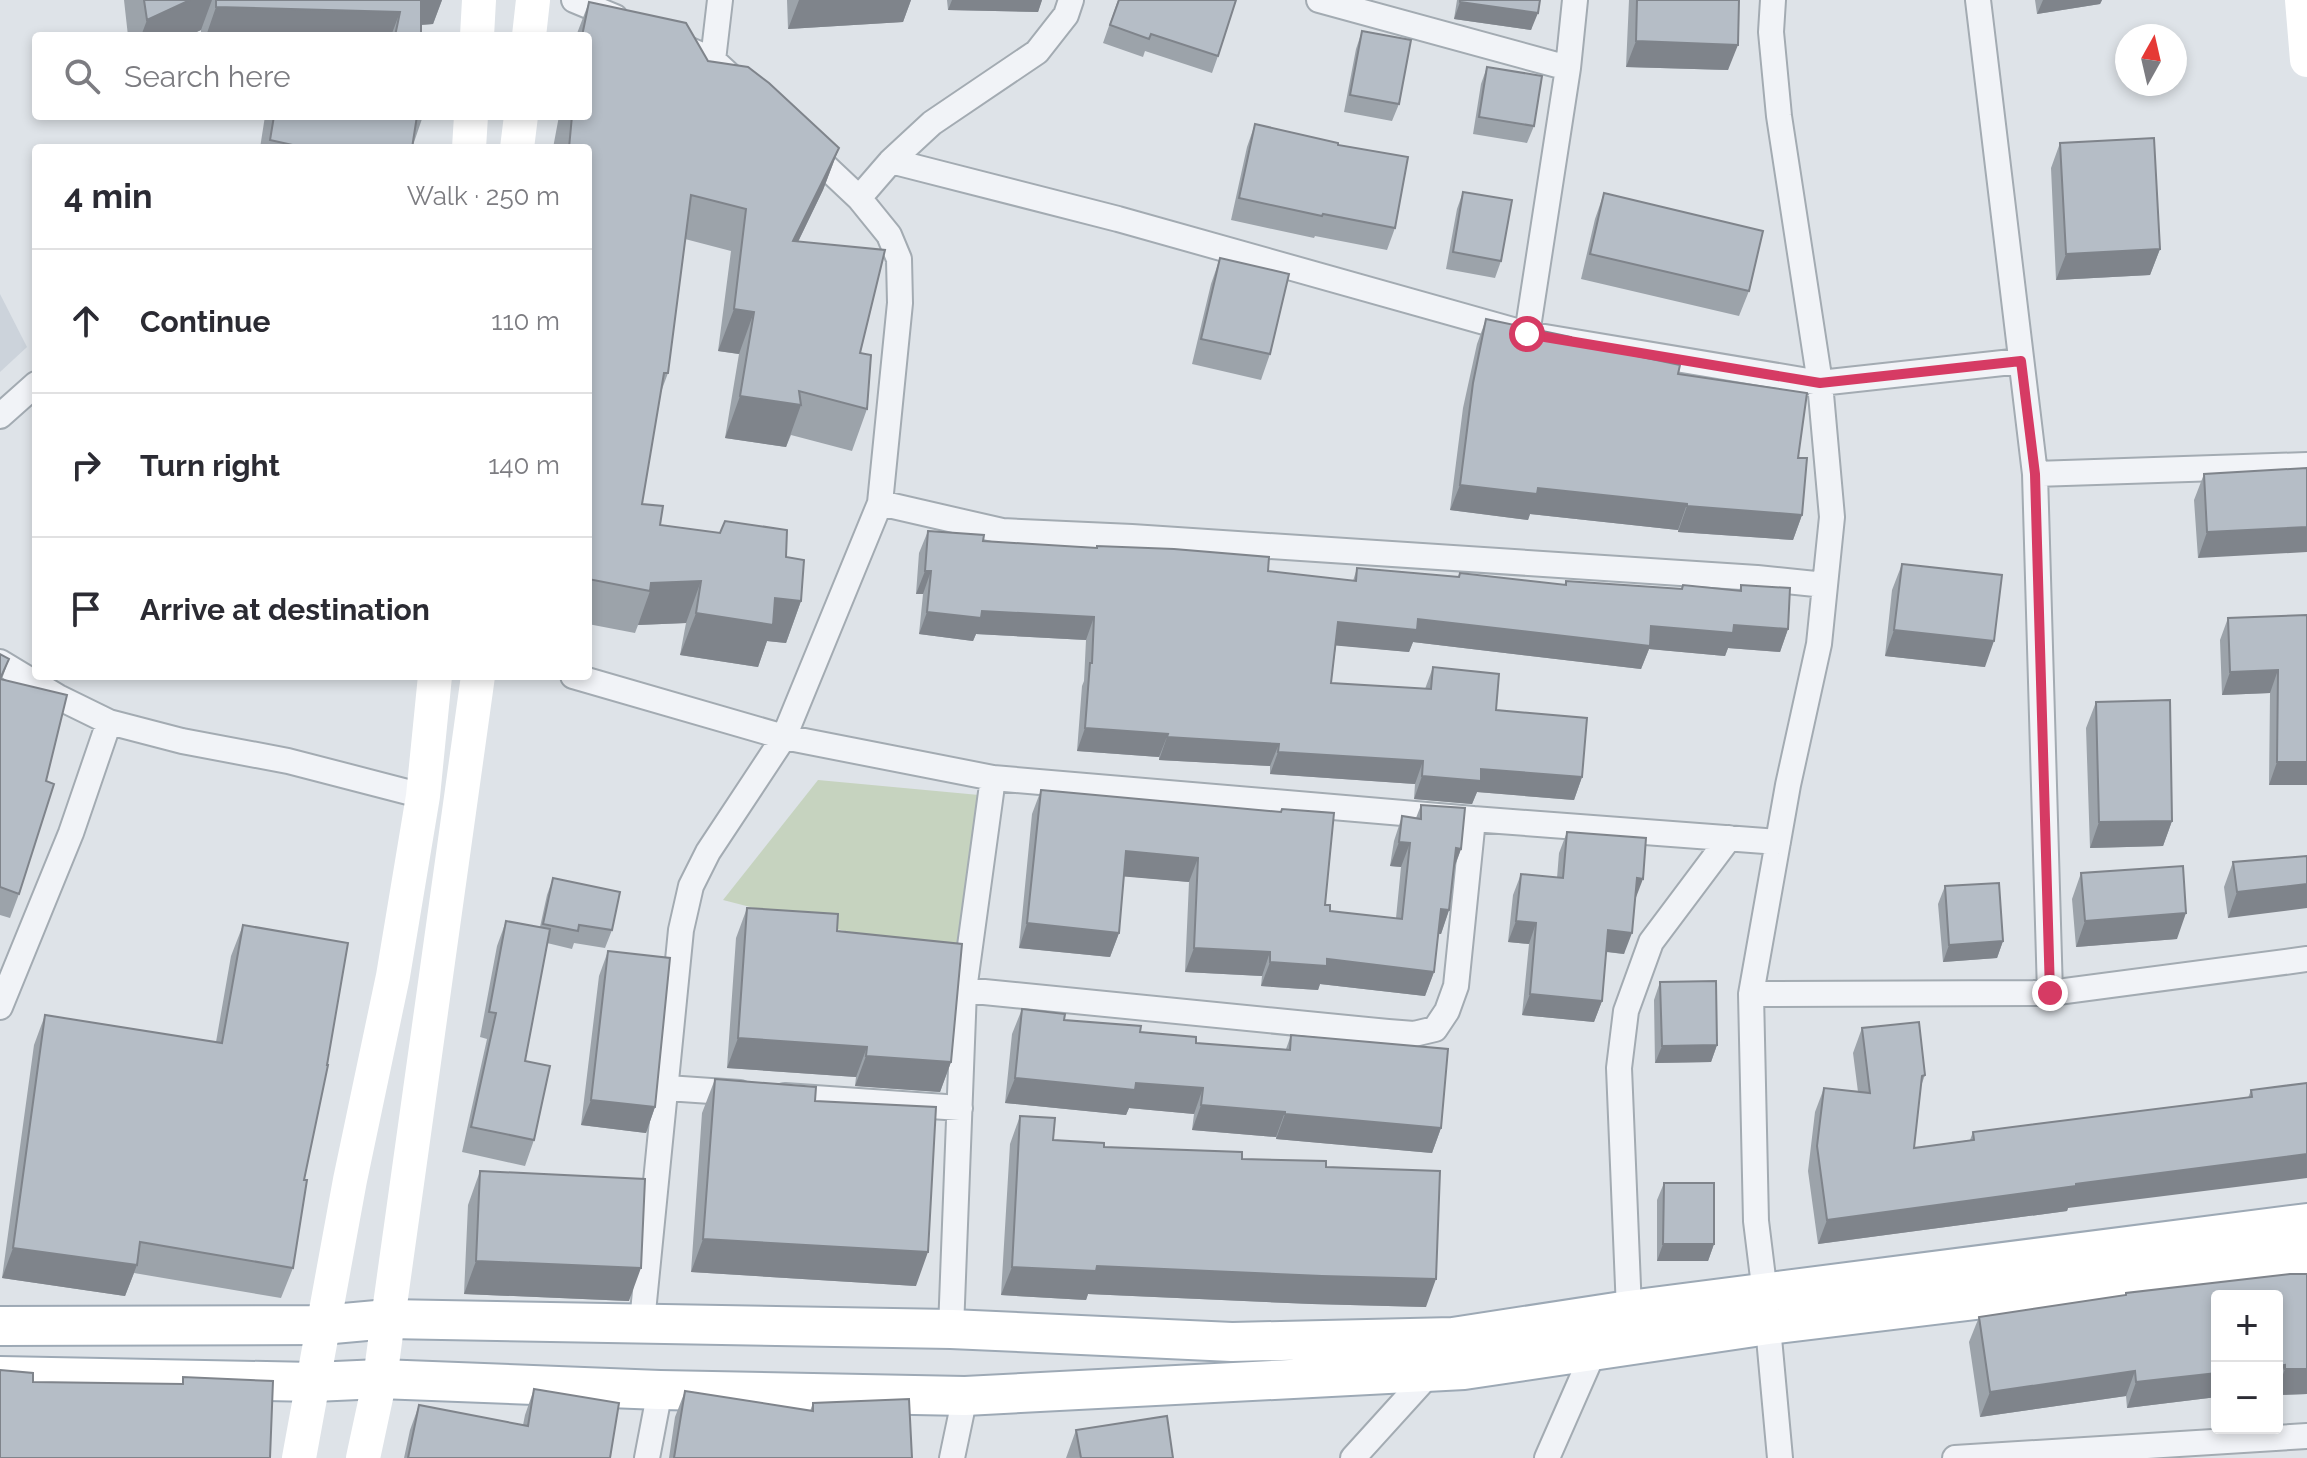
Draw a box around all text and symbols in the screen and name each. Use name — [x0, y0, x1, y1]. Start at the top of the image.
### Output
north arrow — [2115, 24, 2187, 96]
search box — [32, 32, 592, 120]
icon: search — [60, 54, 104, 98]
text: Search here — [124, 59, 291, 94]
text: 4 min — [64, 176, 152, 216]
text: Walk · 250 m — [407, 181, 560, 211]
icon: ahead — [64, 299, 108, 343]
text: Continue — [140, 304, 271, 339]
text: 110 m — [491, 306, 560, 336]
route start — [1509, 316, 1545, 352]
icon: right — [64, 443, 108, 487]
text: Turn right — [140, 448, 280, 483]
text: 140 m — [488, 450, 560, 480]
icon: arrive — [64, 587, 108, 631]
text: Arrive at destination — [140, 592, 430, 627]
route end — [2032, 975, 2068, 1011]
map controls — [2211, 1290, 2283, 1434]
button: + — [2211, 1290, 2283, 1362]
button: − — [2211, 1362, 2283, 1434]

